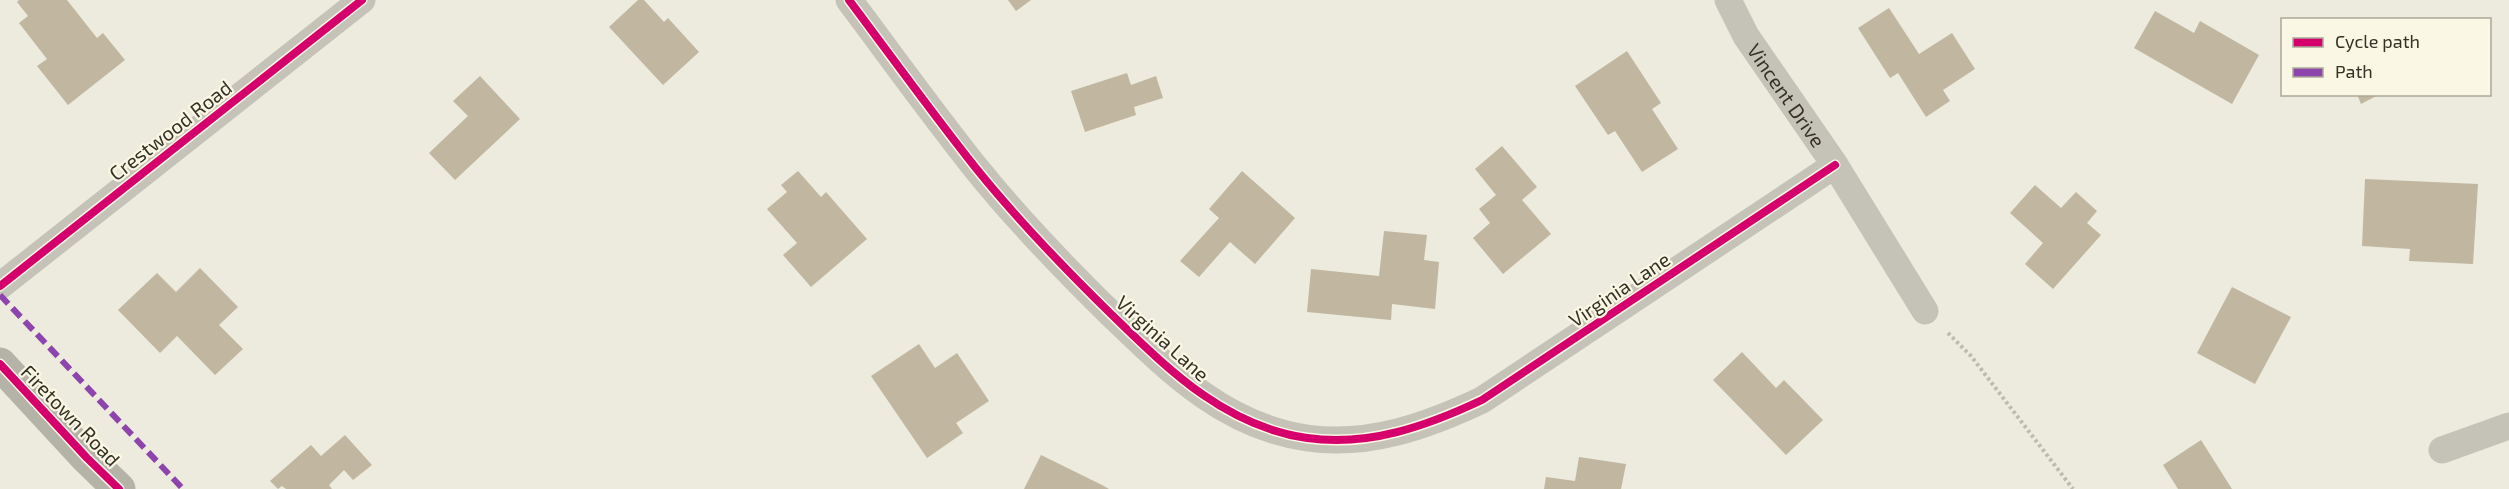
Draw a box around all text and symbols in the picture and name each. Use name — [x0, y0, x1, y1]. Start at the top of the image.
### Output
legend — [2281, 18, 2491, 96]
text: Cycle path — [2335, 30, 2420, 52]
street label: Vincent Drive — [1743, 39, 1831, 151]
text: Path — [2335, 60, 2373, 82]
street label: Crestwood Road — [104, 75, 236, 185]
street label: Virginia Lane — [1564, 246, 1674, 332]
street label: Virginia Lane — [1112, 290, 1214, 386]
street label: Firetown Road — [17, 359, 125, 471]

